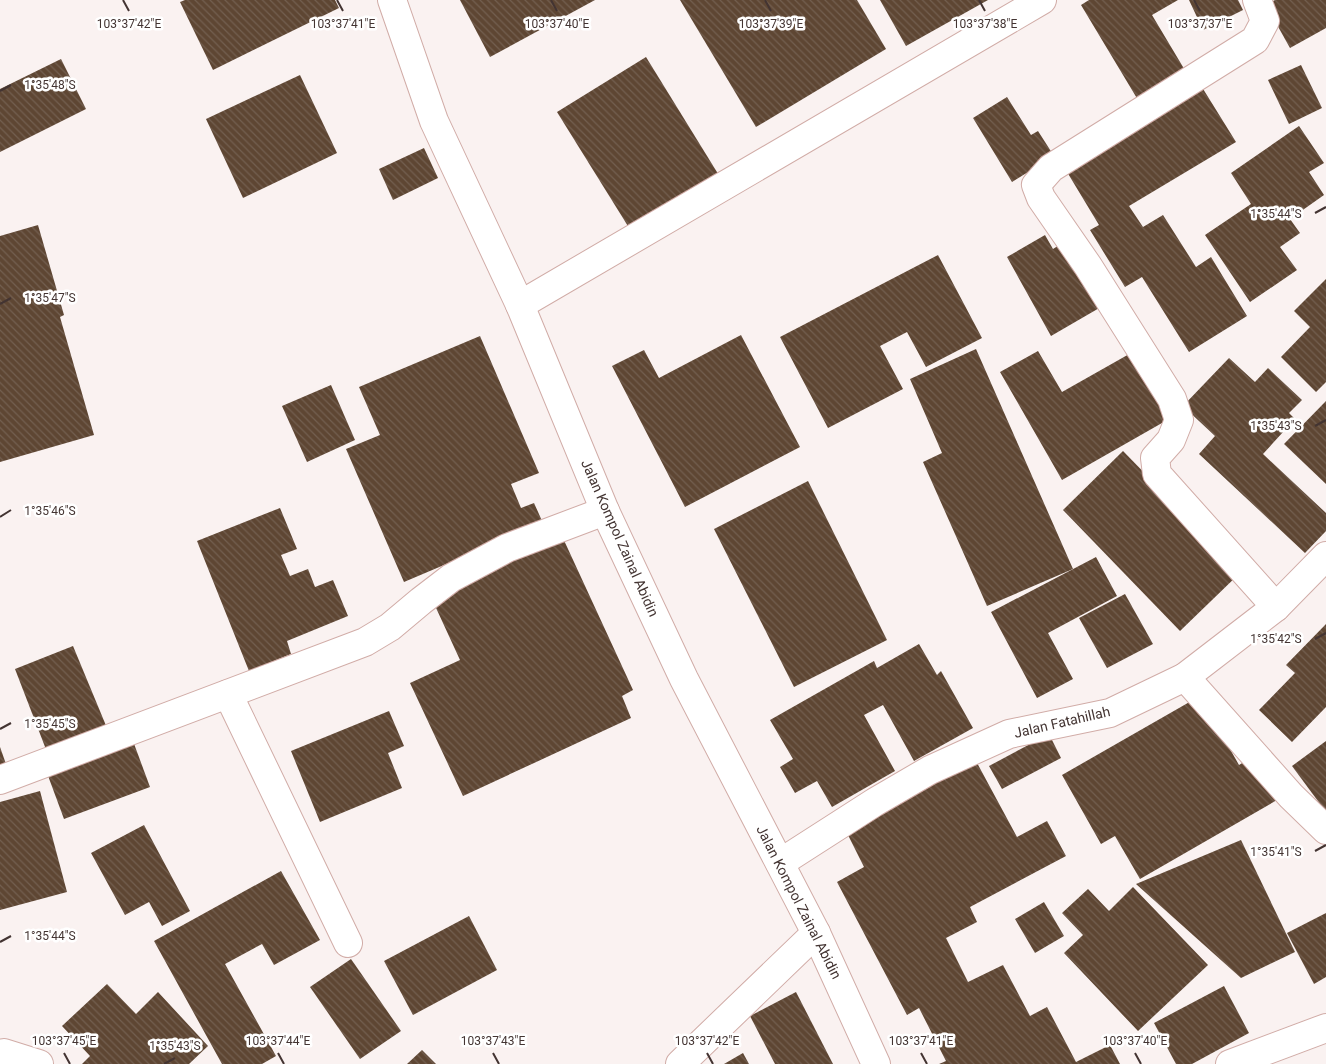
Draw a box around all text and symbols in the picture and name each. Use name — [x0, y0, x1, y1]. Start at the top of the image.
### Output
text: 103°37'42"E — [97, 17, 161, 31]
text: 103°37'41"E — [311, 17, 375, 31]
text: 103°37'40"E — [525, 17, 589, 31]
text: 103°37'39"E — [739, 17, 803, 31]
text: 103°37'38"E — [953, 17, 1017, 31]
text: 103°37'37"E — [1168, 17, 1232, 31]
text: 1°35'48"S — [24, 78, 76, 92]
text: 1°35'44"S — [1250, 207, 1302, 221]
text: 1°35'47"S — [24, 291, 76, 305]
text: 1°35'43"S — [1250, 419, 1302, 433]
street label: Jalan Kompol Zainal Abidin — [578, 457, 662, 619]
text: 1°35'46"S — [24, 504, 76, 518]
text: 1°35'42"S — [1250, 632, 1302, 646]
street label: Jalan Fatahillah — [1012, 703, 1112, 741]
text: 1°35'45"S — [24, 717, 76, 731]
street label: Jalan Kompol Zainal Abidin — [753, 823, 845, 981]
text: 1°35'41"S — [1250, 845, 1302, 859]
text: 1°35'44"S — [24, 929, 76, 943]
text: 103°37'45"E — [32, 1034, 96, 1048]
text: 103°37'44"E — [246, 1034, 310, 1048]
text: 103°37'43"E — [461, 1034, 525, 1048]
text: 103°37'42"E — [675, 1034, 739, 1048]
text: 103°37'41"E — [889, 1034, 953, 1048]
text: 103°37'40"E — [1103, 1034, 1167, 1048]
text: 1°35'43"S — [149, 1039, 201, 1053]

